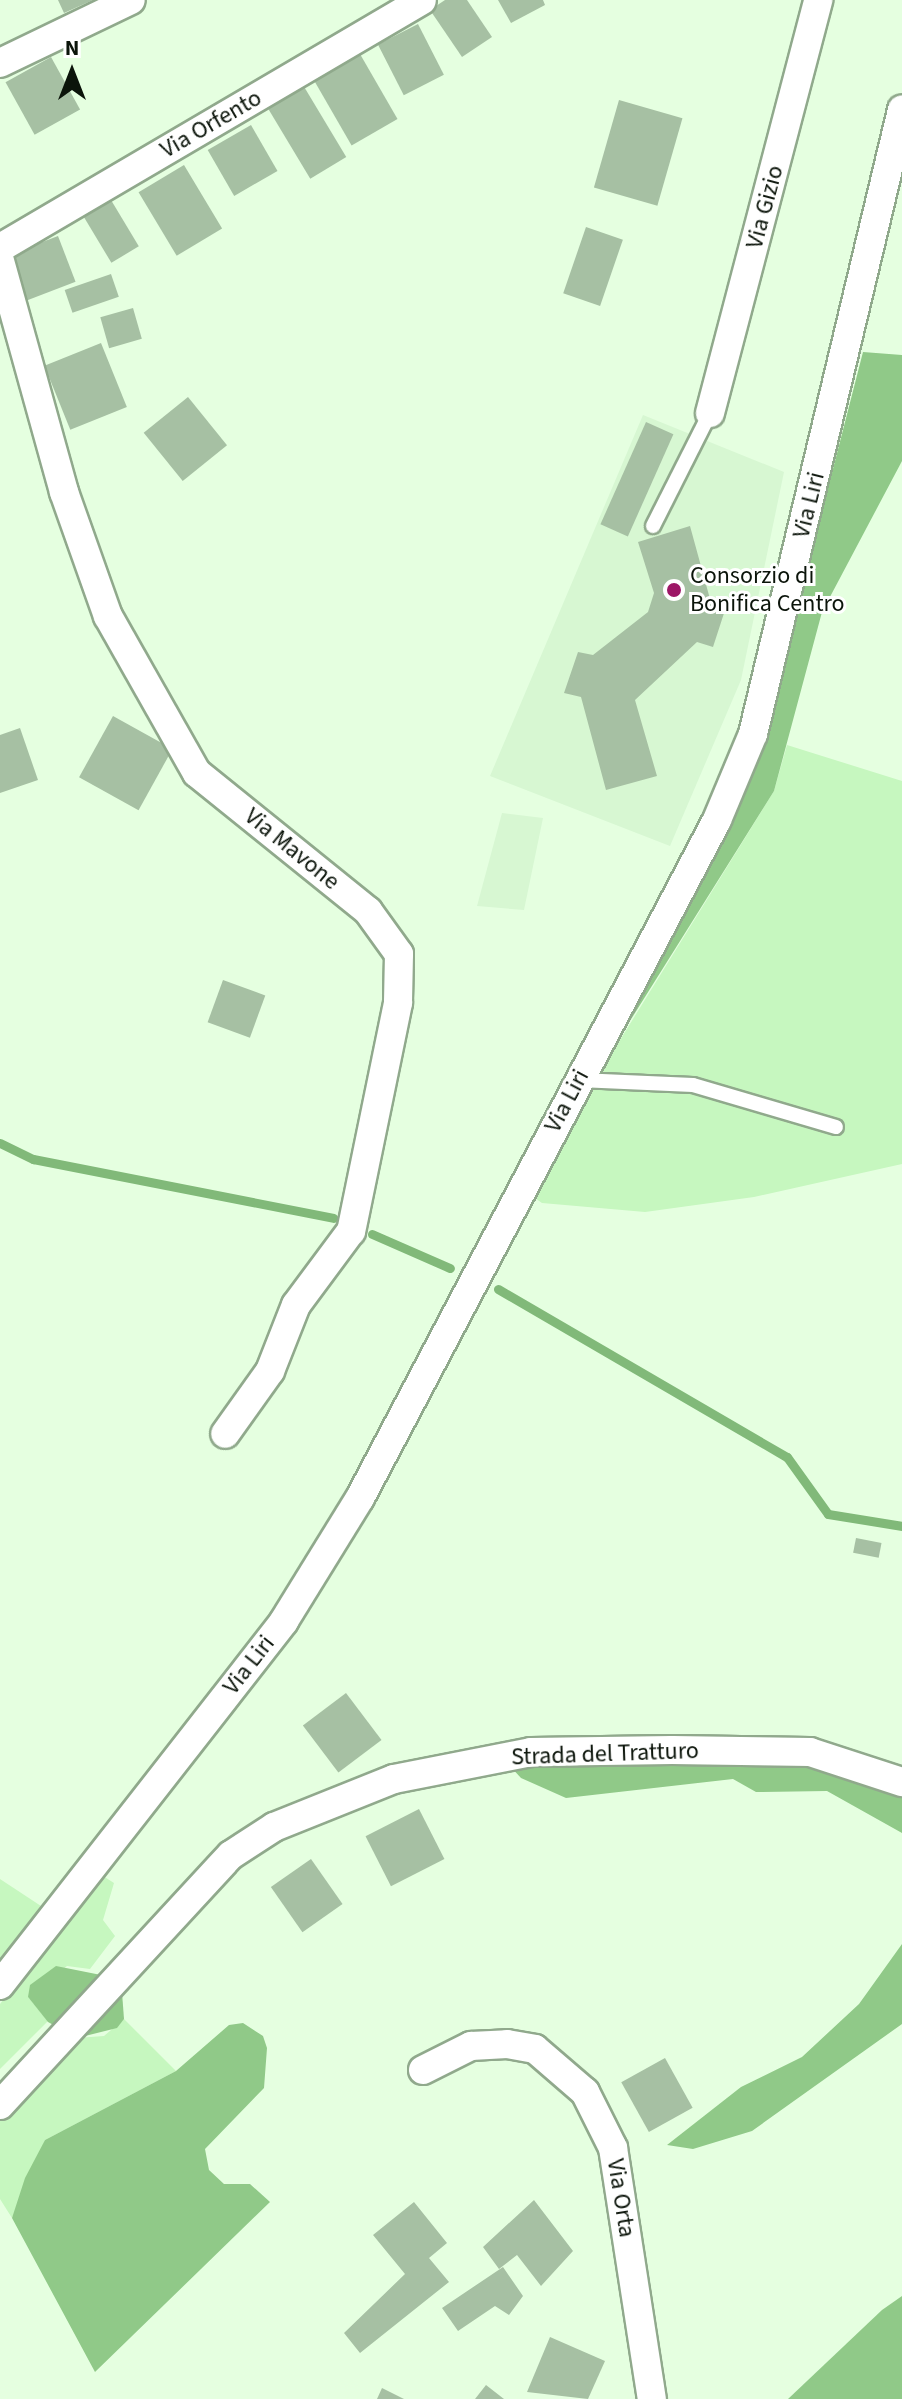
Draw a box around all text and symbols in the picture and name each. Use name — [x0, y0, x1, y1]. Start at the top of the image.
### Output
north arrow — [32, 32, 112, 112]
text: N — [65, 32, 79, 64]
street label: Via Orfento — [155, 84, 267, 164]
street label: Via Gizio — [740, 162, 790, 252]
street label: Via Liri — [787, 469, 831, 541]
place label: Consorzio di Bonifica Centro — [690, 562, 845, 618]
marker: Consorzio di Bonifica Centro — [665, 581, 683, 599]
street label: Via Mavone — [239, 802, 345, 896]
street label: Via Liri — [539, 1065, 595, 1137]
street label: Via Liri — [217, 1630, 281, 1700]
street label: Strada del Tratturo — [511, 1736, 699, 1772]
street label: Via Orta — [601, 2157, 641, 2239]

